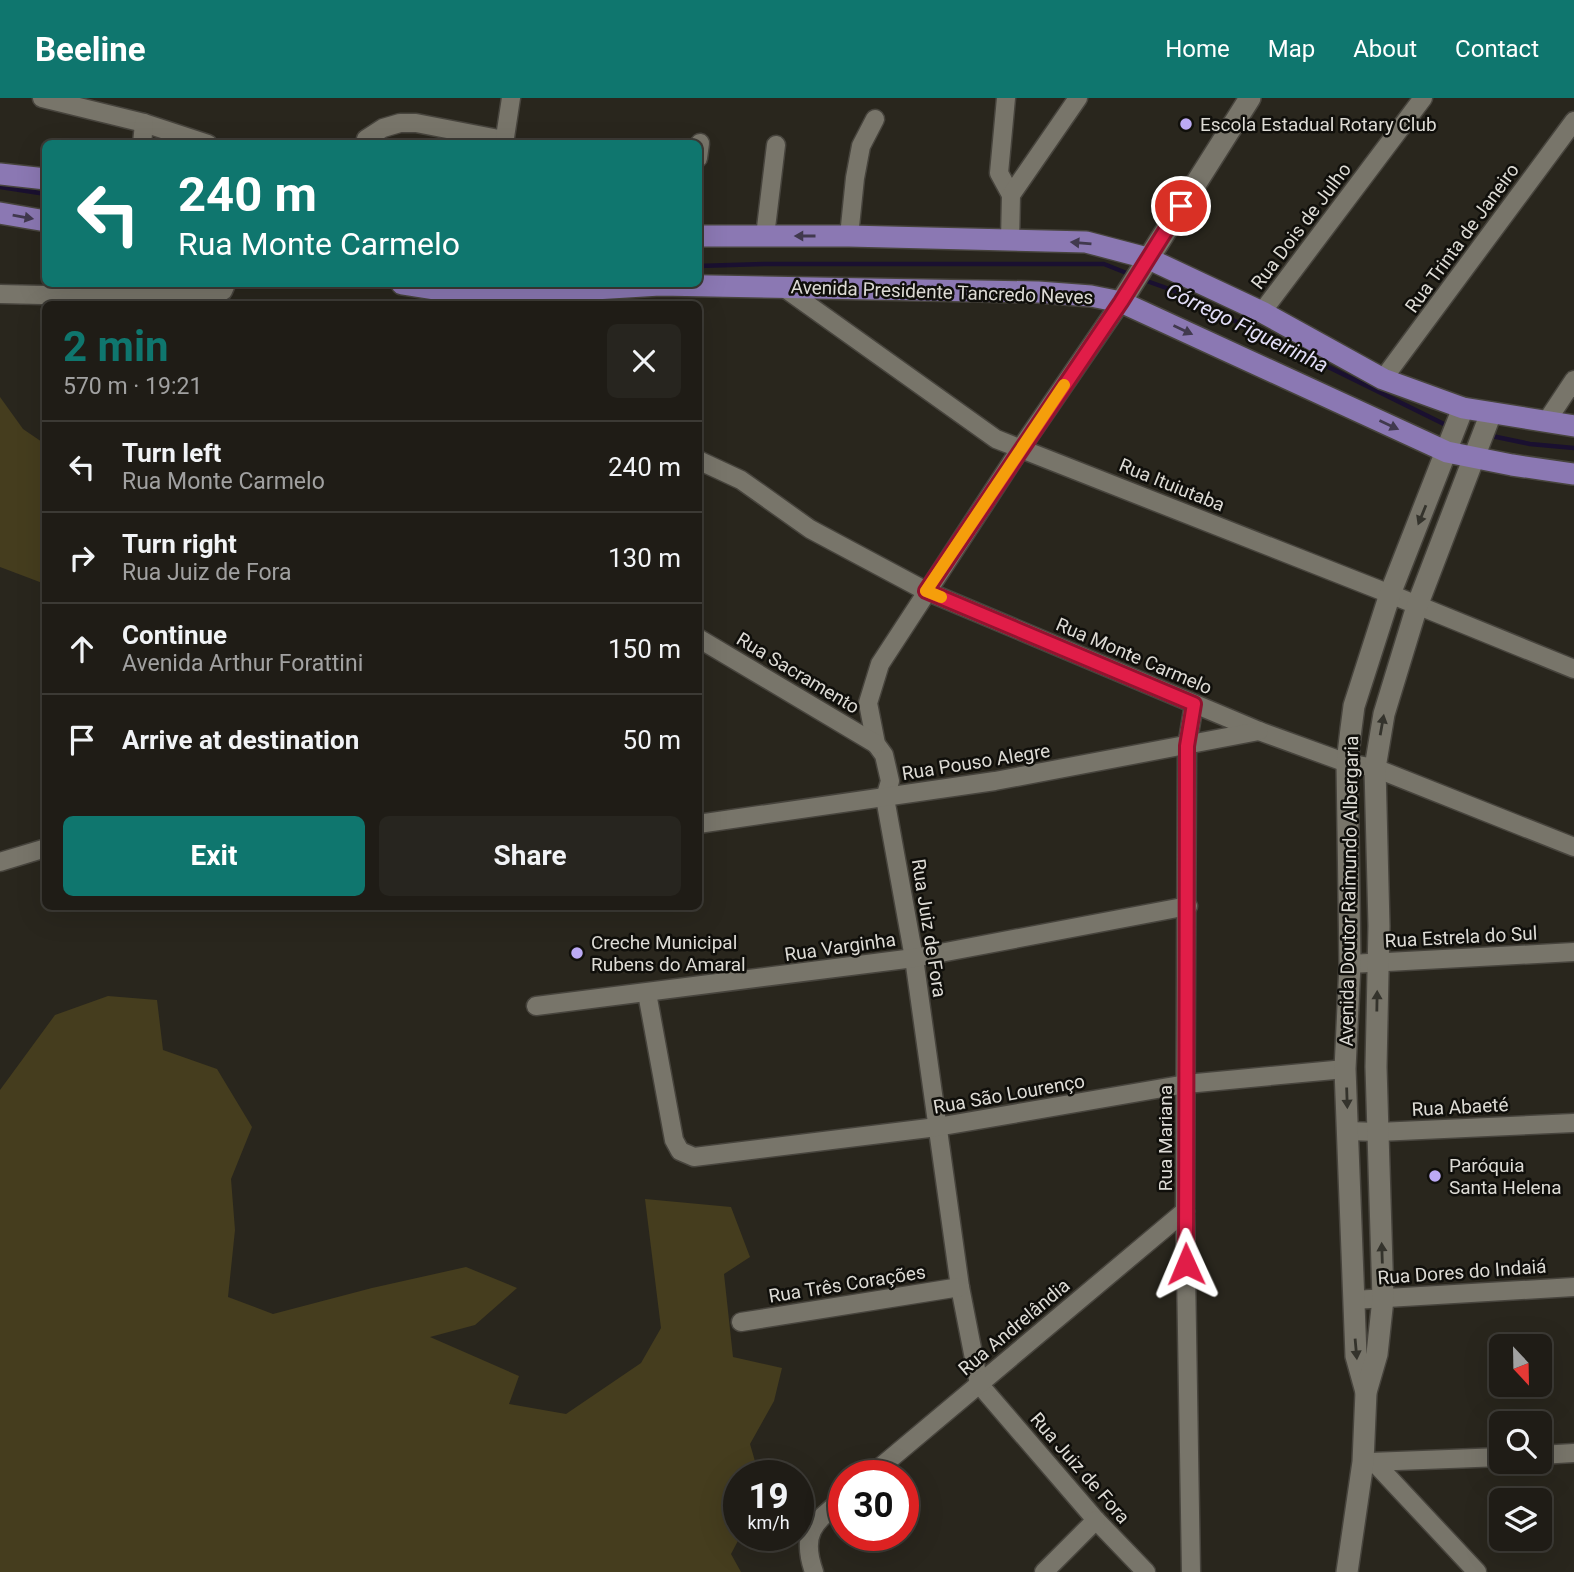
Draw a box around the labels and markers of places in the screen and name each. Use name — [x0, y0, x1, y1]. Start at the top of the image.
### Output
place label: Escola Estadual Rotary Club — [1200, 113, 1437, 136]
marker: Escola Estadual Rotary Club — [1178, 116, 1194, 132]
pin — [1151, 176, 1211, 236]
place label: Creche Municipal Rubens do Amaral — [591, 931, 746, 976]
marker: Creche Municipal Rubens do Amaral — [569, 945, 585, 961]
place label: Paróquia Santa Helena — [1449, 1154, 1562, 1199]
marker: Paróquia Santa Helena — [1427, 1168, 1443, 1184]

